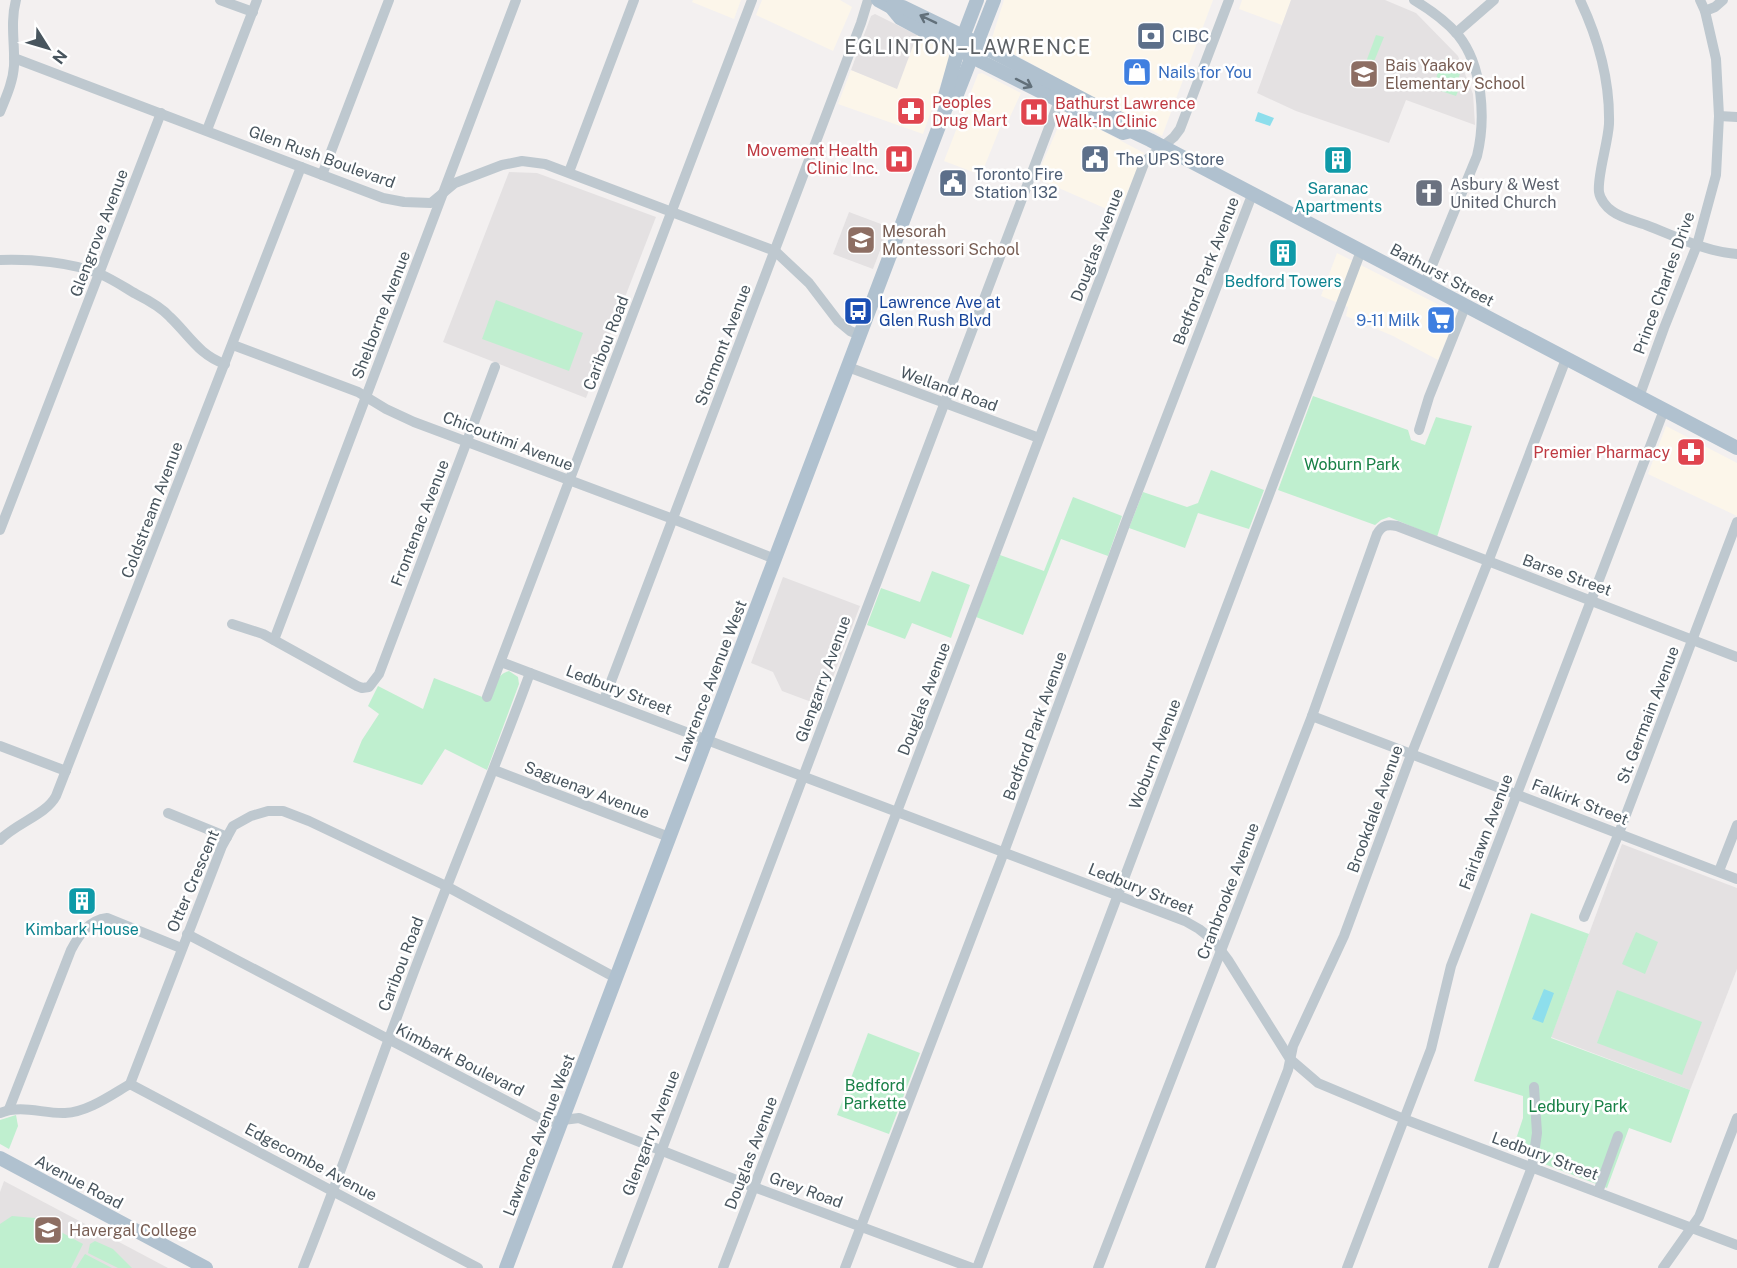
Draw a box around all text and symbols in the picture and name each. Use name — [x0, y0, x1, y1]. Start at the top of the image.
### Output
one-way arrow — [919, 12, 937, 24]
north arrow — [18, 18, 78, 78]
bank icon: CIBC — [1135, 20, 1167, 52]
place label: CIBC — [1172, 27, 1209, 46]
district label: EGLINTON–LAWRENCE — [844, 35, 1092, 59]
text: N — [48, 46, 71, 67]
shop icon: Nails for You — [1121, 56, 1153, 88]
place label: Bais Yaakov Elementary School — [1385, 56, 1526, 93]
school or university icon: Bais Yaakov Elementary School — [1348, 58, 1380, 90]
place label: Nails for You — [1158, 63, 1252, 82]
one-way arrow — [1015, 78, 1033, 89]
place label: Peoples Drug Mart — [932, 93, 1008, 130]
place label: Bathurst Lawrence Walk-In Clinic — [1055, 94, 1195, 131]
pharmacy icon: Peoples Drug Mart — [895, 95, 927, 127]
hospital icon: Bathurst Lawrence Walk-In Clinic — [1018, 96, 1050, 128]
street label: Glen Rush Boulevard — [246, 122, 398, 192]
place label: Movement Health Clinic Inc. — [747, 141, 878, 178]
hospital icon: Movement Health Clinic Inc. — [883, 143, 915, 175]
public building icon: The UPS Store — [1079, 143, 1111, 175]
building icon: Saranac Apartments — [1322, 144, 1354, 176]
place label: The UPS Store — [1116, 150, 1224, 169]
place label: Toronto Fire Station 132 — [974, 165, 1063, 202]
street label: Glengrove Avenue — [66, 167, 132, 299]
public building icon: Toronto Fire Station 132 — [937, 167, 969, 199]
place label: Asbury & West United Church — [1450, 175, 1560, 212]
church icon: Asbury & West United Church — [1413, 177, 1445, 209]
place label: Saranac Apartments — [1294, 179, 1382, 216]
street label: Douglas Avenue — [1067, 186, 1127, 304]
street label: Bedford Park Avenue — [1169, 194, 1243, 348]
street label: Prince Charles Drive — [1629, 209, 1699, 357]
place label: Mesorah Montessori School — [882, 222, 1020, 259]
school or university icon: Mesorah Montessori School — [845, 224, 877, 256]
building icon: Bedford Towers — [1267, 237, 1299, 269]
street label: Bathurst Street — [1387, 240, 1497, 310]
street label: Shelborne Avenue — [348, 248, 414, 382]
place label: Bedford Towers — [1224, 272, 1342, 291]
street label: Stormont Avenue — [691, 282, 755, 408]
street label: Caribou Road — [579, 293, 633, 393]
place label: Lawrence Ave at Glen Rush Blvd — [879, 293, 1001, 330]
bus stop icon: Lawrence Ave at Glen Rush Blvd — [842, 295, 874, 327]
supermarket icon: 9-11 Milk — [1425, 304, 1457, 336]
place label: 9-11 Milk — [1356, 311, 1420, 330]
street label: Welland Road — [898, 363, 1000, 415]
street label: Chicoutimi Avenue — [440, 407, 576, 475]
pharmacy icon: Premier Pharmacy — [1675, 436, 1707, 468]
street label: Coldstream Avenue — [117, 439, 187, 581]
place label: Premier Pharmacy — [1533, 443, 1670, 462]
park label: Woburn Park — [1304, 455, 1400, 474]
street label: Frontenac Avenue — [387, 457, 453, 589]
street label: Barse Street — [1520, 550, 1614, 600]
street label: Lawrence Avenue West — [671, 597, 751, 765]
street label: Glengarry Avenue — [791, 613, 855, 745]
street label: Douglas Avenue — [894, 640, 954, 758]
street label: St. Germain Avenue — [1613, 644, 1683, 786]
street label: Bedford Park Avenue — [999, 649, 1071, 803]
street label: Ledbury Street — [563, 661, 675, 719]
street label: Woburn Avenue — [1125, 696, 1185, 812]
street label: Brookdale Avenue — [1343, 743, 1407, 875]
street label: Saguenay Avenue — [522, 757, 652, 823]
street label: Fairlawn Avenue — [1455, 771, 1517, 893]
street label: Falkirk Street — [1529, 775, 1631, 829]
street label: Cranbrooke Avenue — [1193, 820, 1263, 962]
street label: Otter Crescent — [163, 827, 223, 935]
street label: Ledbury Street — [1085, 859, 1197, 919]
building icon: Kimbark House — [66, 885, 98, 917]
street label: Caribou Road — [374, 914, 428, 1014]
place label: Kimbark House — [25, 920, 139, 939]
street label: Kimbark Boulevard — [393, 1019, 527, 1101]
street label: Lawrence Avenue West — [499, 1051, 579, 1219]
street label: Glengarry Avenue — [618, 1067, 684, 1199]
park label: Bedford Parkette — [844, 1076, 906, 1113]
street label: Douglas Avenue — [721, 1094, 781, 1212]
park label: Ledbury Park — [1528, 1097, 1628, 1116]
street label: Edgecombe Avenue — [242, 1119, 380, 1205]
street label: Ledbury Street — [1489, 1128, 1601, 1184]
street label: Avenue Road — [32, 1151, 126, 1213]
street label: Grey Road — [767, 1168, 845, 1212]
school or university icon: Havergal College — [32, 1214, 64, 1246]
place label: Havergal College — [69, 1221, 197, 1240]

